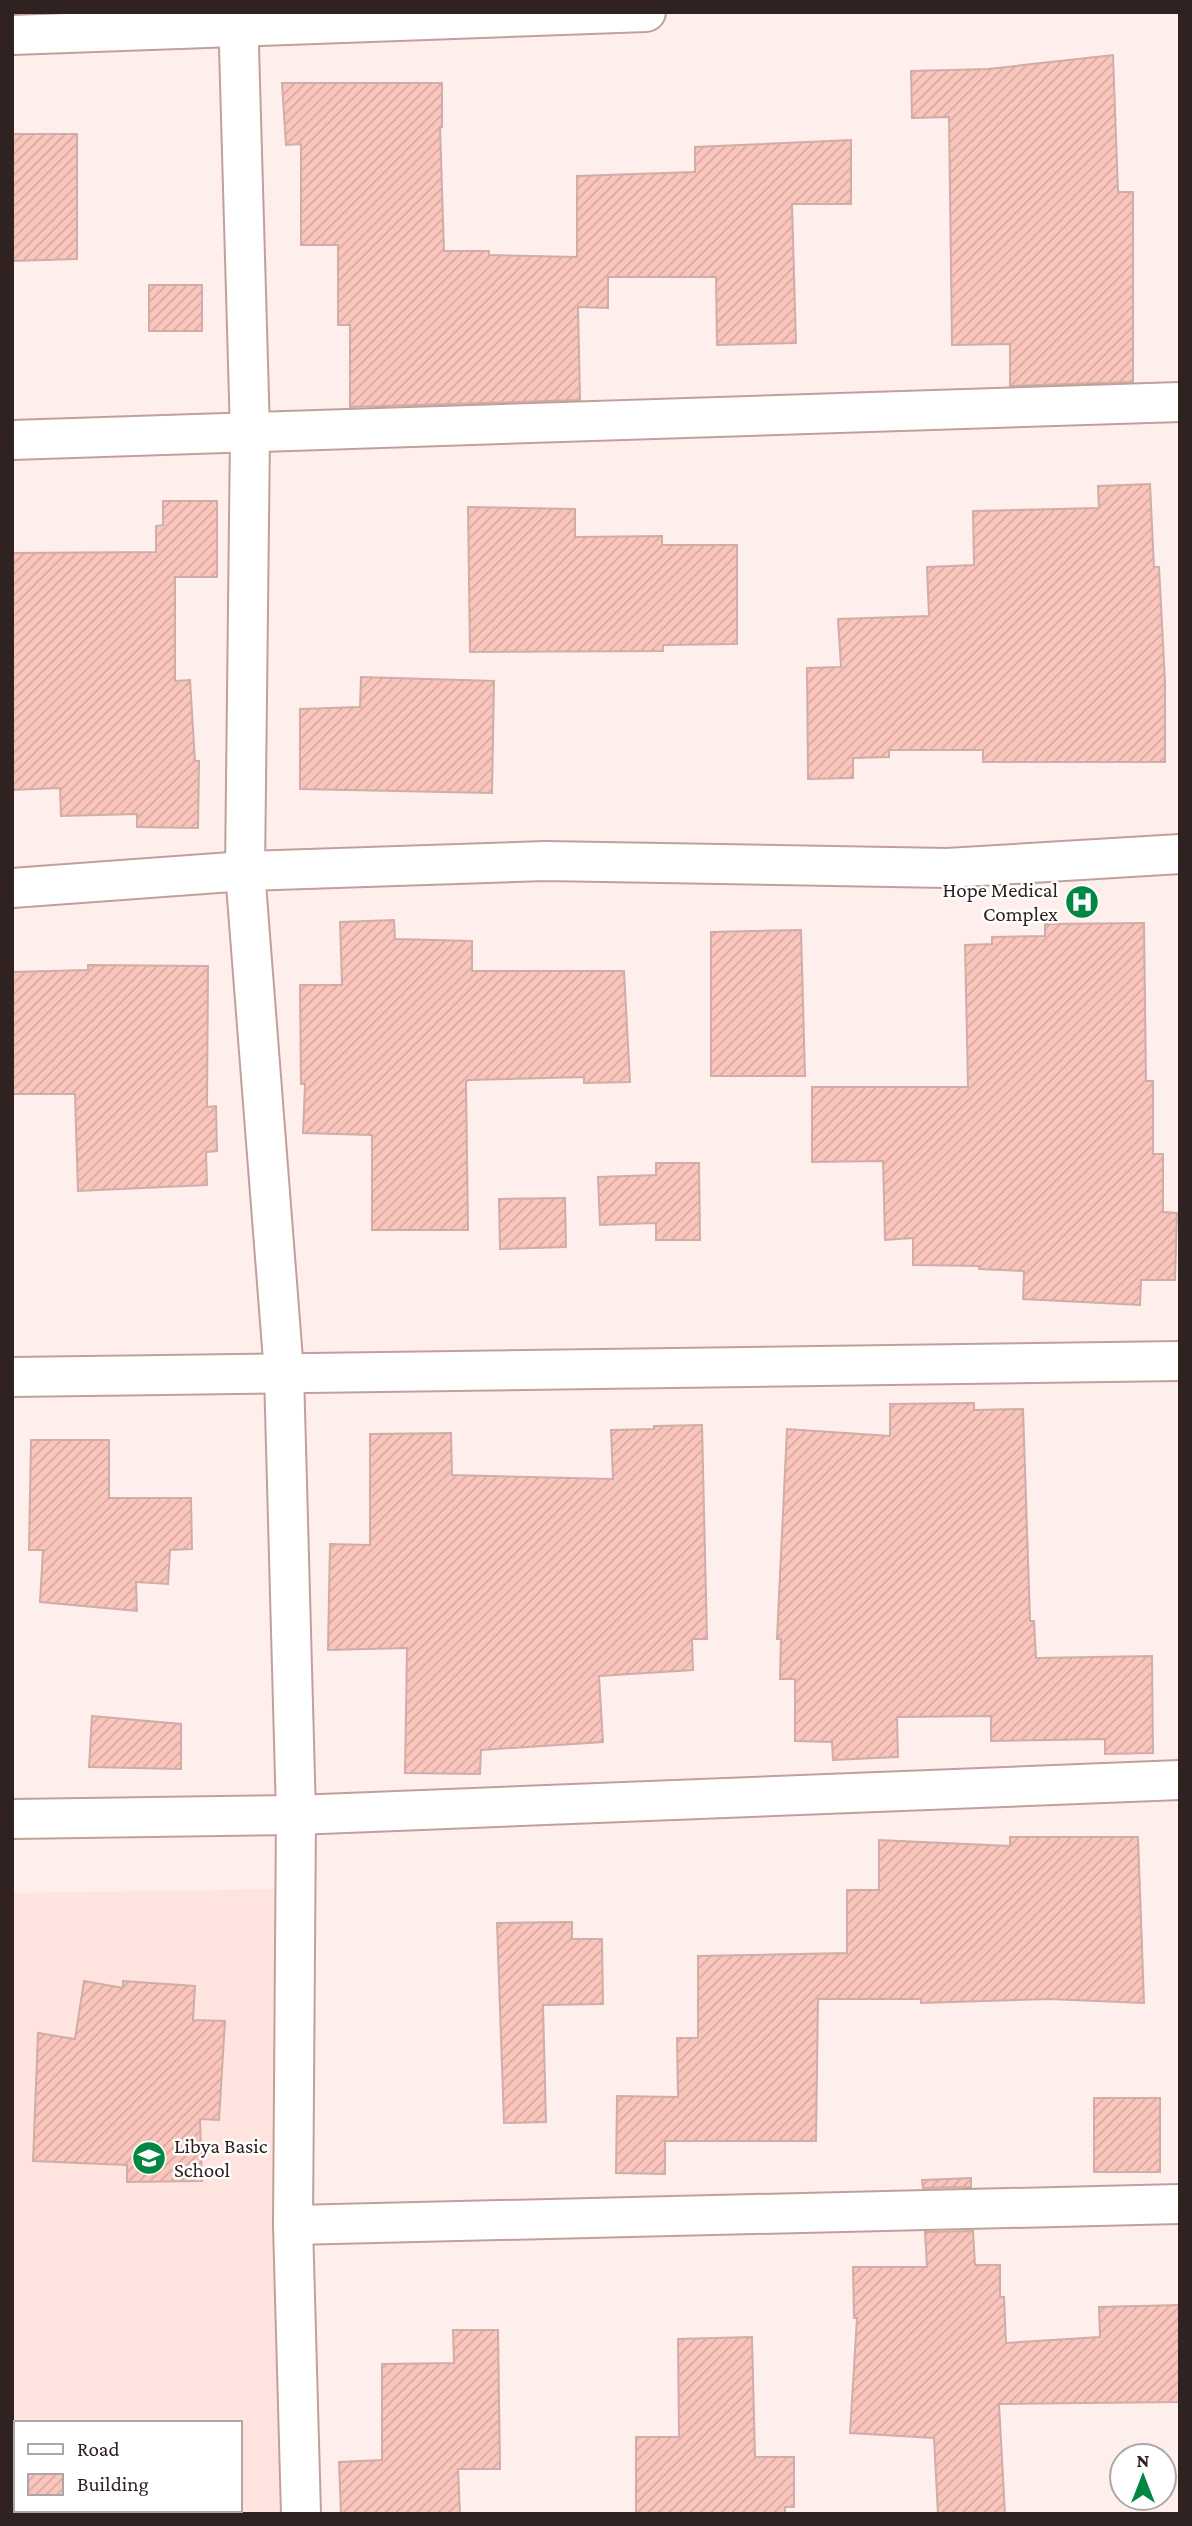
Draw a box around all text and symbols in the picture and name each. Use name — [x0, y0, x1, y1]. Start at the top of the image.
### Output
place label: Hope Medical Complex — [942, 878, 1058, 926]
hospital icon: Hope Medical Complex — [1063, 883, 1101, 921]
place label: Libya Basic School — [174, 2134, 268, 2182]
school or university icon: Libya Basic School — [130, 2139, 168, 2177]
legend — [14, 2421, 242, 2512]
text: Road — [77, 2437, 120, 2461]
north arrow — [1108, 2442, 1178, 2512]
text: N — [1137, 2450, 1150, 2471]
text: Building — [77, 2472, 149, 2496]

